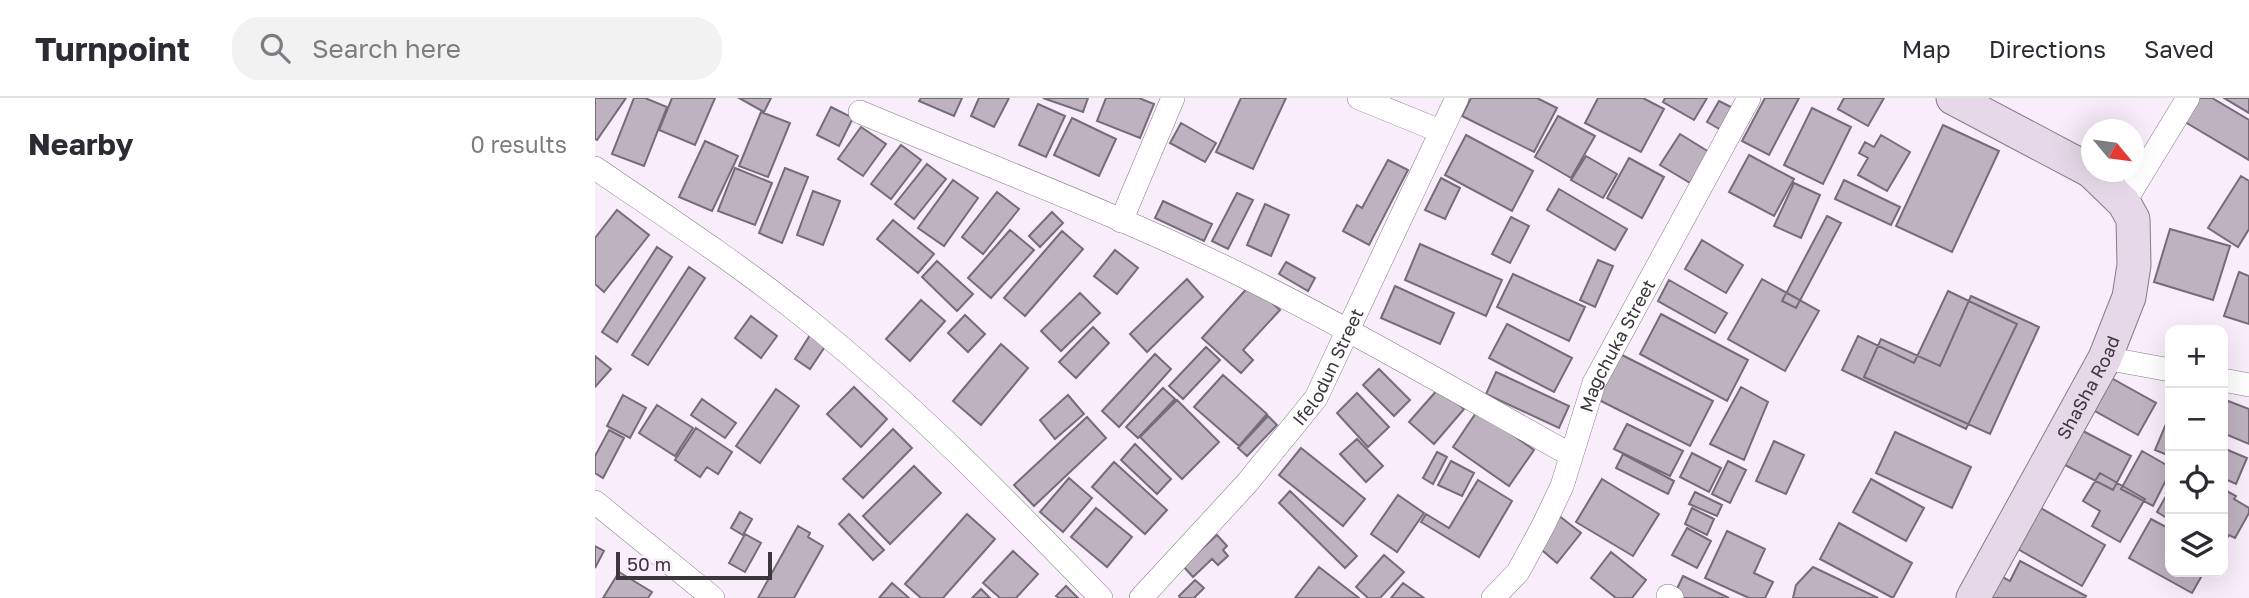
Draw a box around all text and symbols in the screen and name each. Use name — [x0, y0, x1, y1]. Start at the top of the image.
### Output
search box — [232, 17, 722, 80]
text: Turnpoint — [35, 29, 190, 68]
icon: search — [256, 29, 294, 67]
text: Search here — [312, 33, 461, 64]
text: Map — [1902, 34, 1951, 63]
text: Directions — [1989, 34, 2106, 63]
text: Saved — [2144, 34, 2214, 63]
north arrow — [2081, 119, 2144, 182]
text: Nearby — [28, 126, 133, 162]
text: 0 results — [471, 130, 567, 158]
street label: Magchuka Street — [1575, 275, 1659, 415]
street label: Ifelodun Street — [1287, 305, 1368, 430]
map controls — [2165, 325, 2228, 577]
button: + — [2165, 325, 2228, 388]
street label: ShaSha Road — [2052, 332, 2124, 443]
button: − — [2165, 388, 2228, 451]
button: locate — [2165, 451, 2228, 514]
button: layers — [2165, 514, 2228, 577]
scale bar — [616, 549, 772, 581]
text: 50 m — [627, 552, 671, 575]

